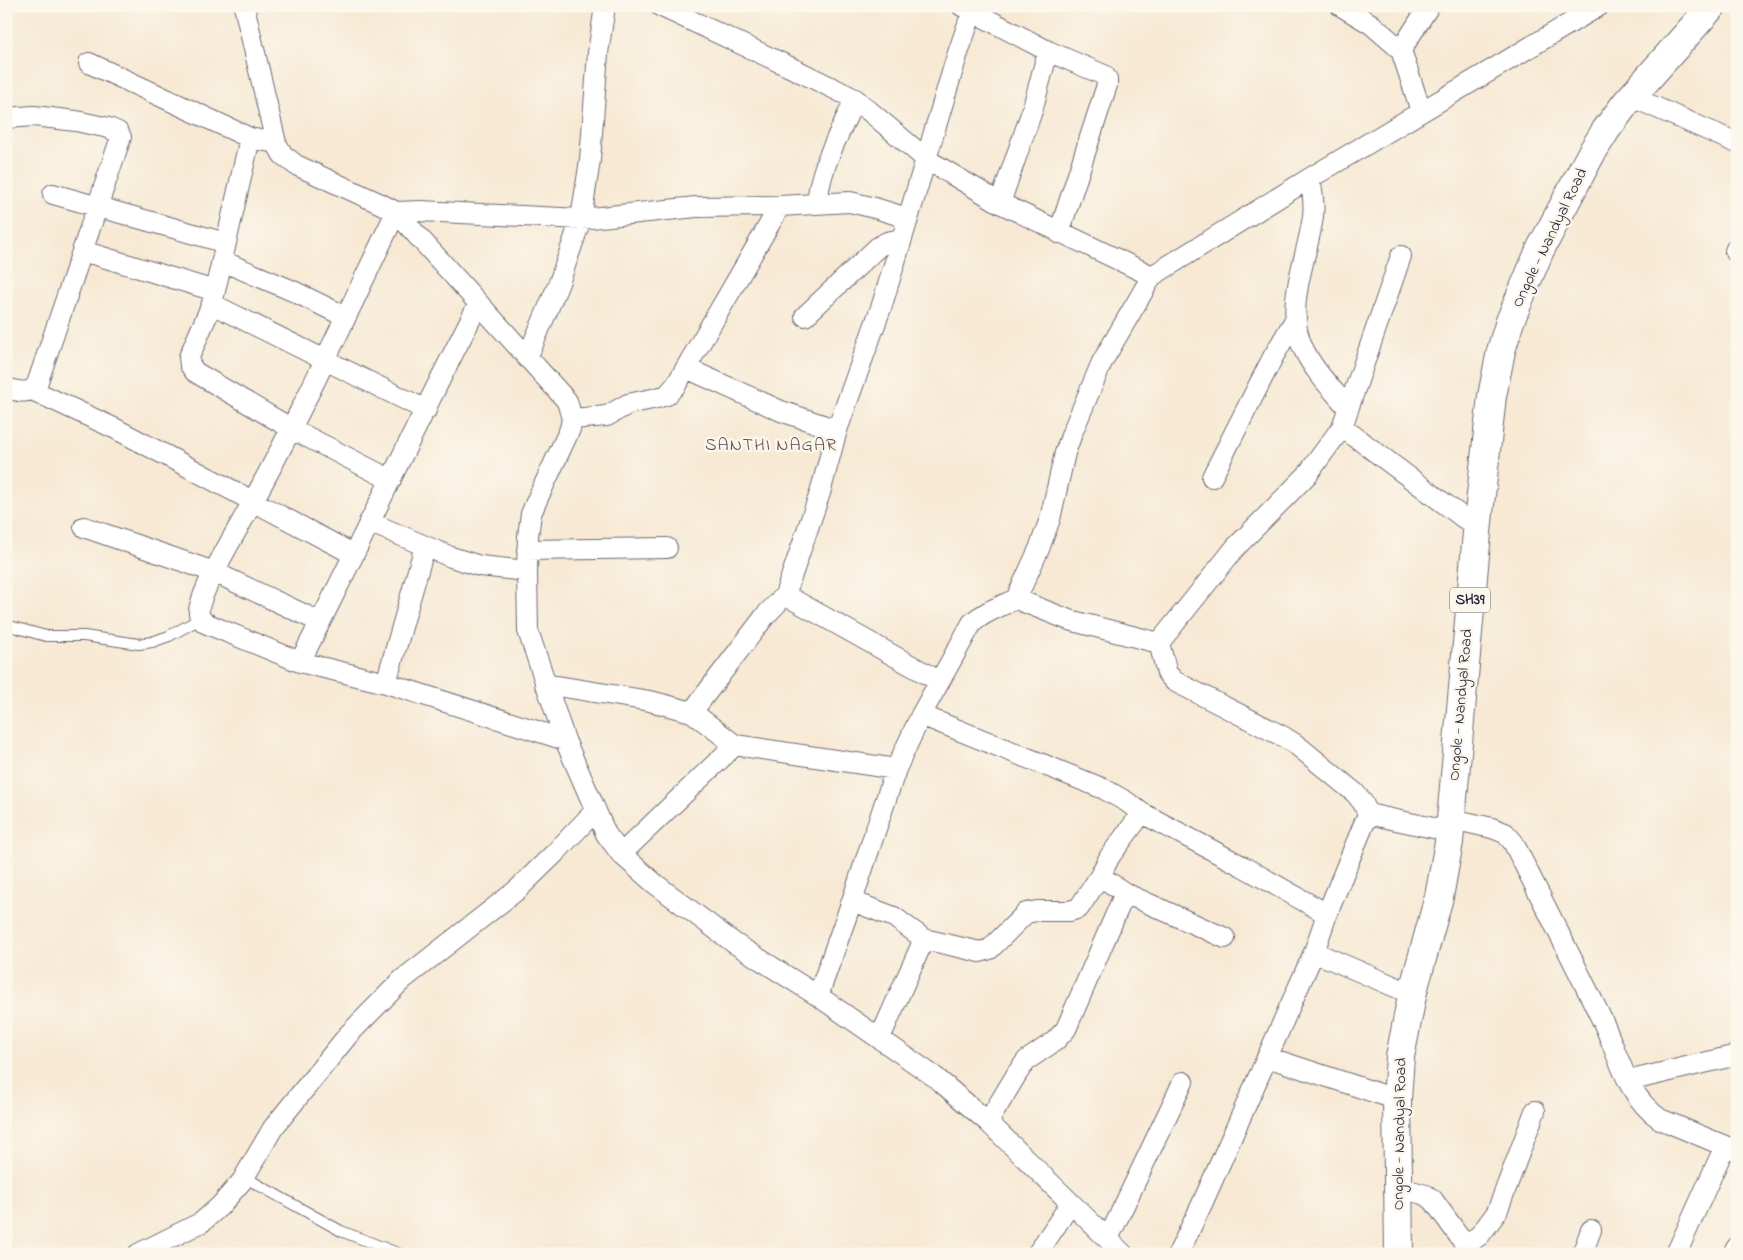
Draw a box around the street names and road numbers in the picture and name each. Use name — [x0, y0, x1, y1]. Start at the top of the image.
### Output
street label: Ongole - Nandyal Road — [1506, 164, 1594, 312]
road number: SH39 — [1450, 588, 1490, 612]
street label: Ongole - Nandyal Road — [1442, 628, 1480, 782]
street label: Ongole - Nandyal Road — [1387, 1057, 1413, 1211]

